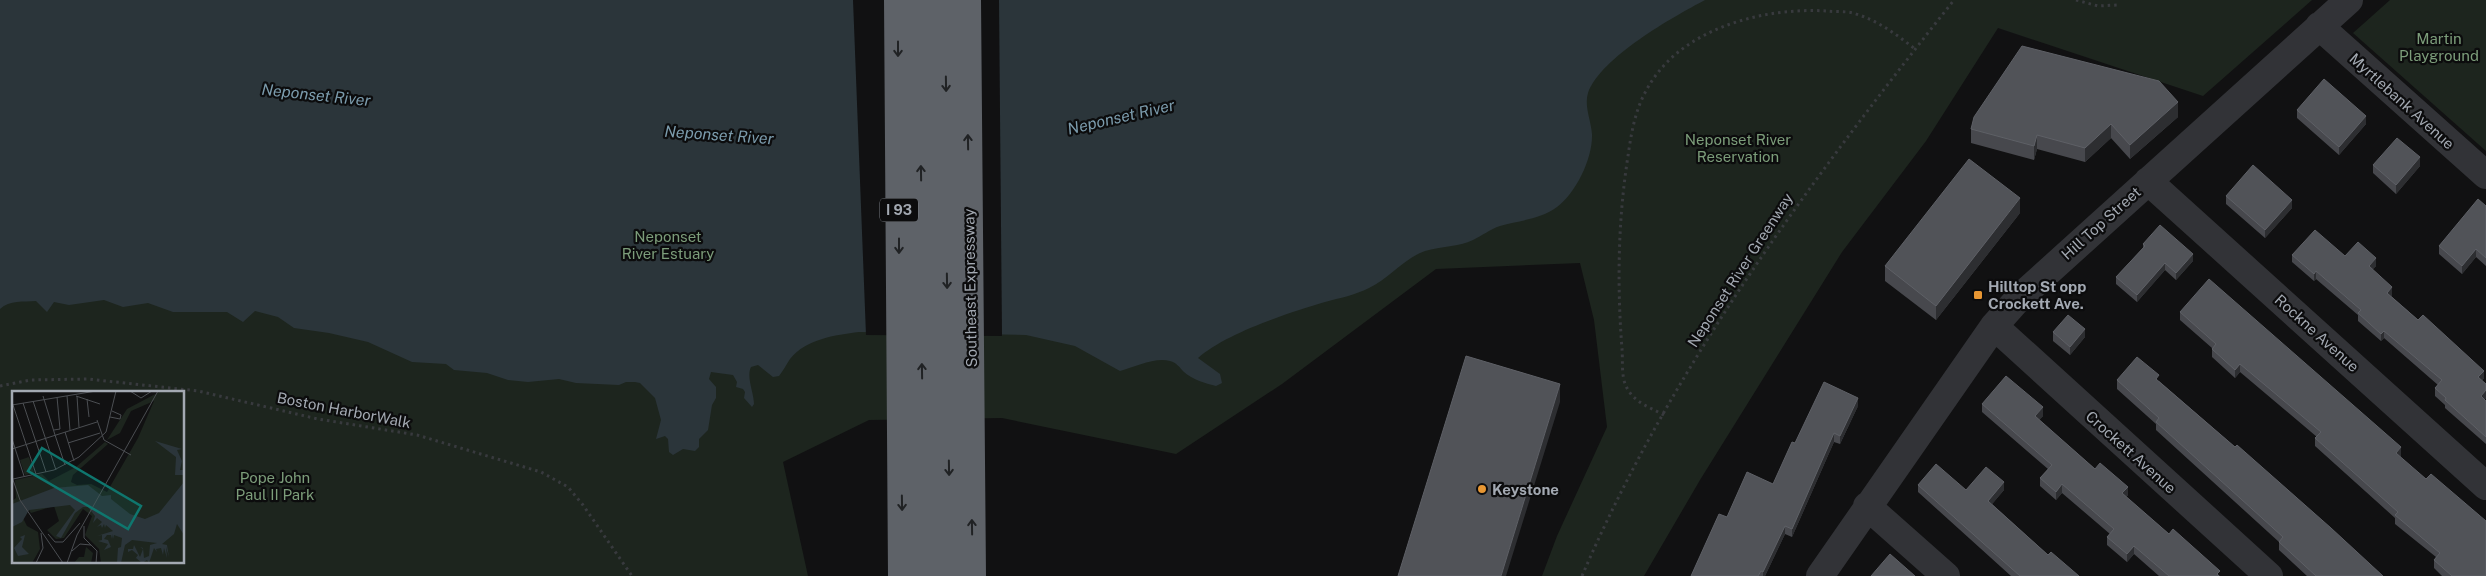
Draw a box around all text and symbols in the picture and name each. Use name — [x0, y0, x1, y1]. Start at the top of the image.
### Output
park label: Martin Playground — [2399, 30, 2479, 64]
one-way arrow — [893, 40, 903, 56]
street label: Myrtlebank Avenue — [2346, 50, 2458, 152]
one-way arrow — [941, 75, 950, 91]
water label: Neponset River — [261, 80, 372, 110]
water label: Neponset River — [1065, 95, 1177, 139]
water label: Neponset River — [664, 122, 775, 148]
park label: Neponset River Reservation — [1685, 131, 1791, 165]
one-way arrow — [963, 135, 973, 151]
one-way arrow — [916, 165, 926, 182]
street label: Hill Top Street — [2058, 183, 2144, 263]
street label: Neponset River Greenway — [1684, 190, 1796, 350]
road number: I 93 — [880, 198, 918, 222]
street label: Southeast Expressway — [960, 209, 980, 367]
park label: Neponset River Estuary — [622, 228, 714, 262]
one-way arrow — [895, 238, 904, 254]
one-way arrow — [942, 272, 952, 289]
place label: Hilltop St opp Crockett Ave. — [1988, 278, 2086, 312]
marker: Hilltop St opp Crockett Ave. — [1972, 289, 1984, 301]
street label: Rockne Avenue — [2272, 291, 2362, 375]
one-way arrow — [917, 363, 927, 379]
street label: Boston HarborWalk — [276, 389, 412, 431]
inset map — [12, 391, 185, 564]
street label: Crockett Avenue — [2083, 407, 2179, 497]
one-way arrow — [944, 459, 954, 475]
park label: Pope John Paul II Park — [236, 469, 314, 503]
place label: Keystone — [1492, 481, 1559, 498]
marker: Keystone — [1476, 483, 1488, 495]
one-way arrow — [897, 495, 907, 511]
one-way arrow — [967, 520, 977, 536]

